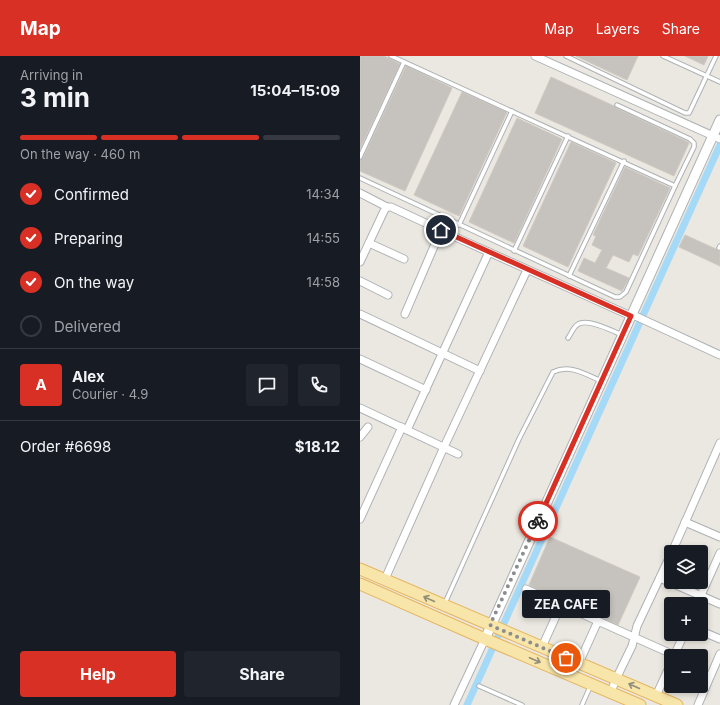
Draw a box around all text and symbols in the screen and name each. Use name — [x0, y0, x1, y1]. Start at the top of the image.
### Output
text: Map — [20, 17, 61, 40]
text: Map — [545, 20, 574, 37]
text: Layers — [596, 20, 640, 37]
text: Share — [662, 20, 700, 37]
text: Arriving in — [20, 67, 83, 83]
text: 15:04–15:09 — [250, 81, 340, 100]
text: 3 min — [20, 82, 90, 113]
text: On the way · 460 m — [20, 146, 140, 162]
icon: check — [20, 183, 42, 205]
text: Confirmed — [54, 185, 129, 204]
text: 14:34 — [306, 186, 340, 202]
pin — [424, 213, 458, 247]
icon: home — [430, 219, 452, 241]
icon: check — [20, 227, 42, 249]
text: Preparing — [54, 229, 123, 248]
text: 14:55 — [307, 230, 340, 246]
icon: check — [20, 271, 42, 293]
text: On the way — [54, 273, 134, 292]
text: 14:58 — [307, 274, 340, 290]
text: Delivered — [54, 317, 121, 336]
button: chat — [246, 364, 288, 406]
button: phone — [298, 364, 340, 406]
text: Alex — [72, 367, 105, 386]
text: A — [35, 375, 47, 394]
text: Courier · 4.9 — [72, 386, 148, 402]
text: Order #6698 — [20, 437, 111, 456]
text: $18.12 — [295, 437, 340, 456]
courier — [518, 501, 558, 541]
icon: bike — [527, 510, 549, 532]
map controls — [664, 545, 708, 693]
button: layers — [664, 545, 708, 589]
callout: ZEA CAFE — [522, 590, 610, 618]
one-way arrow — [423, 595, 435, 602]
text: ZEA CAFE — [534, 596, 598, 612]
button: + — [664, 597, 708, 641]
pin — [549, 641, 583, 675]
icon: bag — [555, 647, 577, 669]
button: − — [664, 649, 708, 693]
button: Help — [20, 651, 176, 697]
button: Share — [184, 651, 340, 697]
one-way arrow — [529, 656, 541, 664]
one-way arrow — [628, 682, 640, 690]

